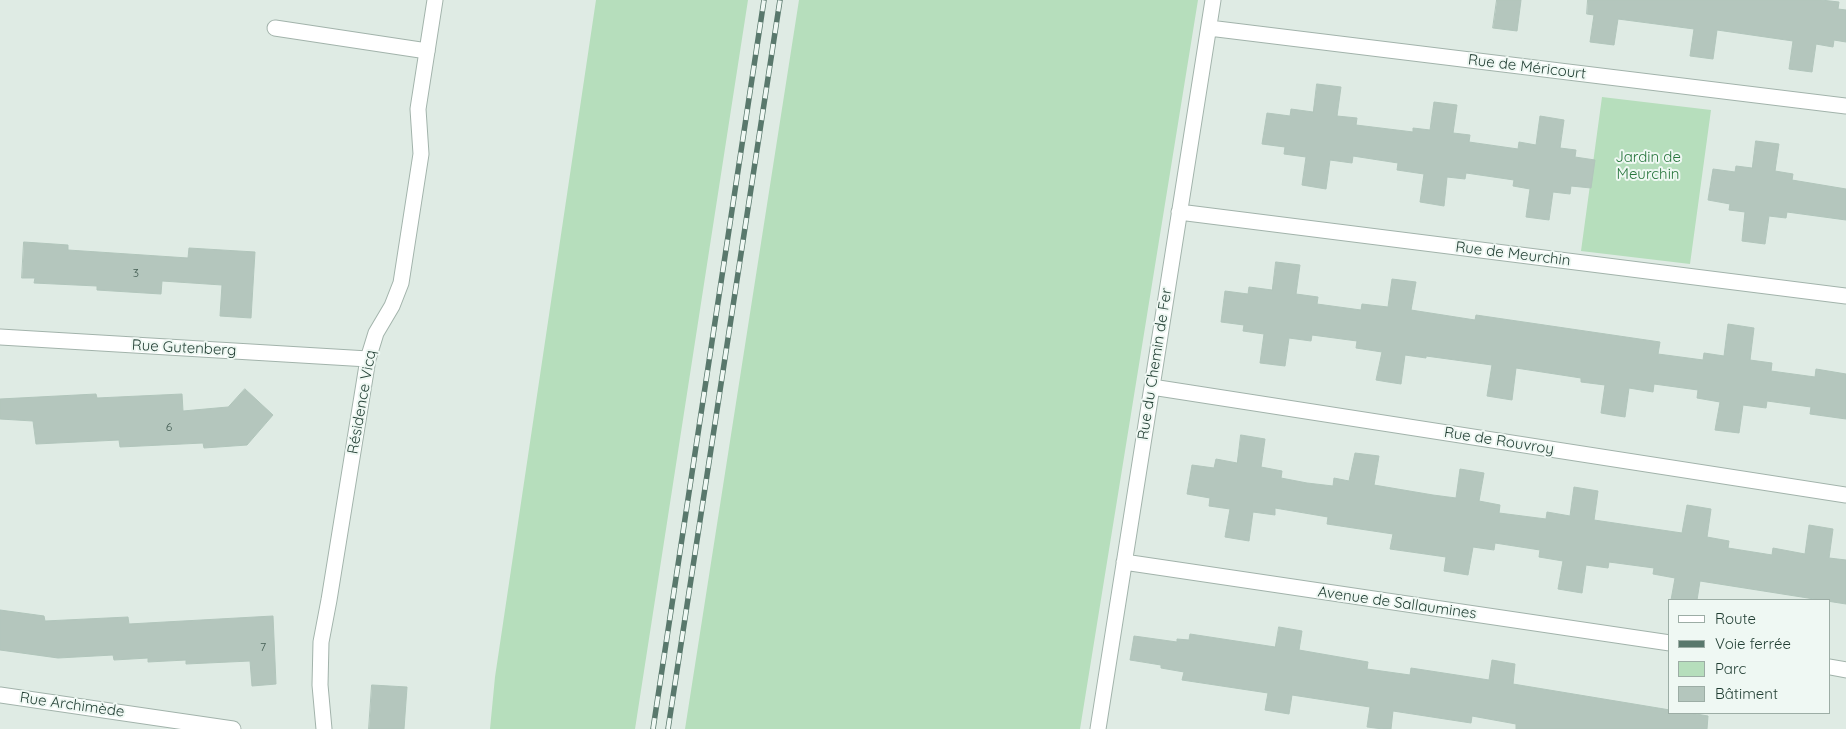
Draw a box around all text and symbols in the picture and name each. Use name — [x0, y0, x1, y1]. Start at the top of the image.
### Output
street label: Rue de Méricourt — [1467, 51, 1587, 83]
park label: Jardin de Meurchin — [1615, 148, 1681, 183]
street label: Rue de Meurchin — [1454, 238, 1572, 270]
house number: 3 — [133, 266, 139, 280]
street label: Rue du Chemin de Fer — [1134, 287, 1176, 441]
street label: Rue Gutenberg — [131, 336, 237, 360]
street label: Résidence Vicq — [344, 349, 380, 455]
house number: 6 — [166, 420, 172, 434]
street label: Rue de Rouvroy — [1443, 423, 1555, 459]
street label: Avenue de Sallaumines — [1317, 583, 1477, 623]
legend — [1668, 599, 1831, 714]
text: Route — [1715, 609, 1756, 628]
text: Voie ferrée — [1715, 634, 1791, 653]
house number: 7 — [260, 640, 266, 654]
text: Parc — [1715, 659, 1746, 678]
text: Bâtiment — [1715, 684, 1778, 703]
street label: Rue Archimède — [19, 689, 125, 721]

